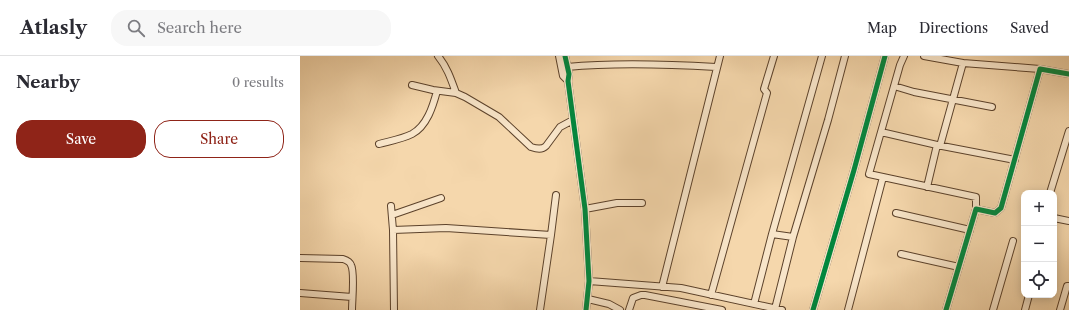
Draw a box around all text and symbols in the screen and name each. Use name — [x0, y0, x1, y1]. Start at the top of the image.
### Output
search box — [111, 10, 391, 46]
text: Atlasly — [20, 16, 87, 39]
icon: search — [125, 17, 147, 39]
text: Search here — [157, 18, 242, 37]
text: Map — [867, 19, 897, 37]
text: Directions — [919, 19, 988, 37]
text: Saved — [1010, 19, 1049, 37]
text: Nearby — [16, 72, 80, 92]
text: 0 results — [232, 74, 284, 90]
button: Save — [16, 120, 146, 158]
button: Share — [154, 120, 284, 158]
map controls — [1021, 190, 1057, 298]
button: + — [1021, 190, 1057, 226]
button: − — [1021, 226, 1057, 262]
button: locate — [1021, 262, 1057, 298]

